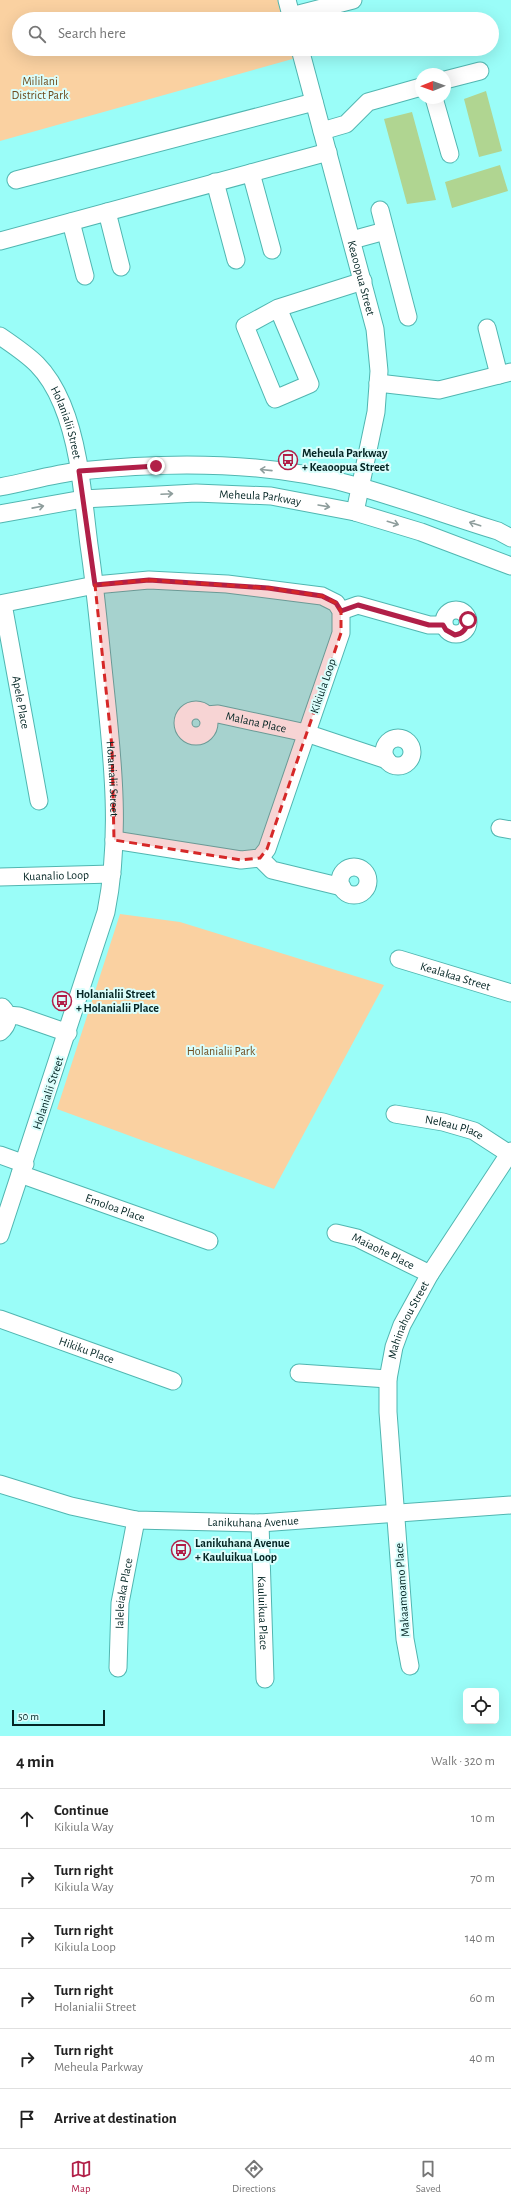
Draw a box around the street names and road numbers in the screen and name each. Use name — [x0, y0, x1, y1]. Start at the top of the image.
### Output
street label: Keaoopua Street — [346, 239, 377, 317]
street label: Holanialii Street — [49, 384, 84, 460]
street label: Meheula Parkway — [219, 488, 302, 509]
street label: Kikiula Loop — [308, 657, 338, 715]
street label: Apele Place — [10, 675, 32, 730]
street label: Malana Place — [225, 710, 288, 735]
street label: Holanialii Street — [104, 740, 120, 817]
street label: Kuanalio Loop — [23, 869, 89, 882]
street label: Kealakaa Street — [419, 960, 492, 992]
street label: Holanialii Street — [31, 1055, 65, 1131]
street label: Neleau Place — [424, 1113, 486, 1142]
street label: Emoloa Place — [84, 1192, 147, 1224]
street label: Maiaohe Place — [350, 1231, 417, 1271]
street label: Mahinahou Street — [386, 1279, 431, 1360]
street label: Hikiku Place — [57, 1335, 116, 1365]
street label: Lanikuhana Avenue — [207, 1514, 299, 1529]
street label: Makaamoamo Place — [393, 1543, 411, 1637]
street label: Ialeleiaka Place — [113, 1557, 135, 1629]
street label: Kauluikua Place — [256, 1576, 270, 1650]

